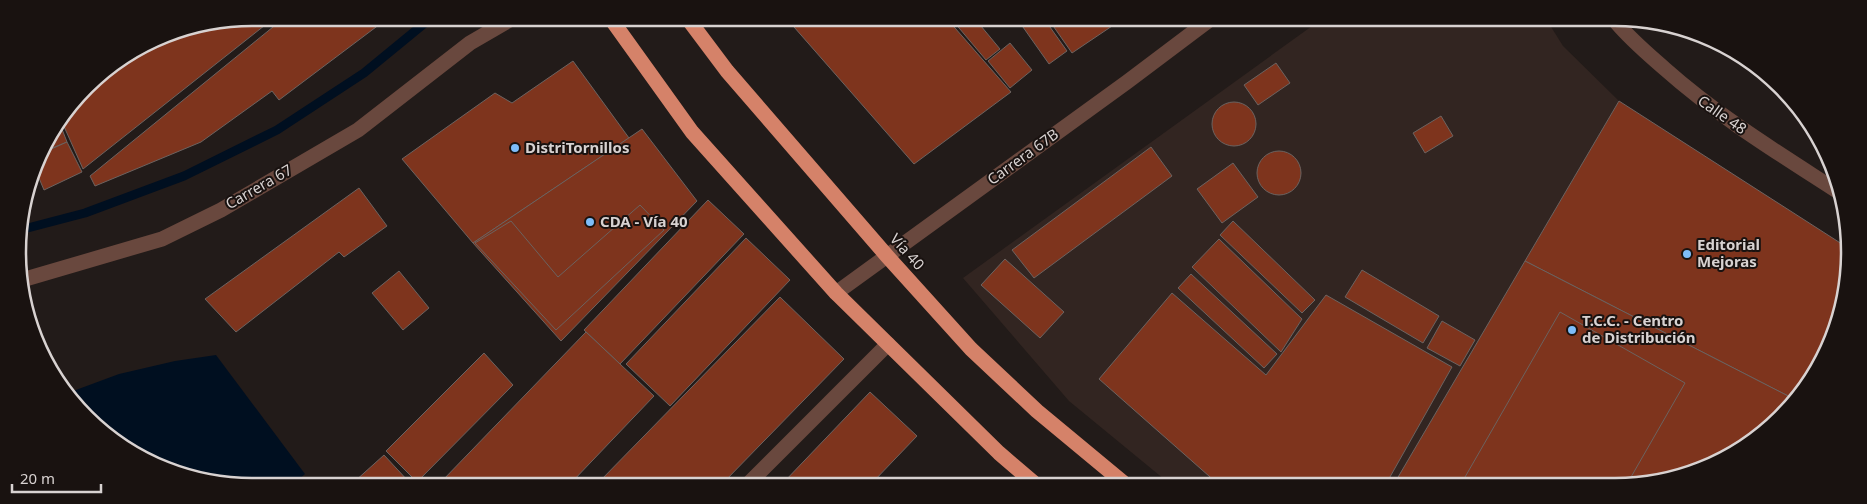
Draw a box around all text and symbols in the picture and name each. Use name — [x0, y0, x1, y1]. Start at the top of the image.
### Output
street label: Calle 48 — [1694, 90, 1751, 138]
street label: Carrera 67B — [983, 124, 1062, 189]
place label: DistriTornillos — [525, 137, 629, 157]
marker: DistriTornillos — [509, 142, 521, 154]
street label: Carrera 67 — [222, 159, 295, 213]
place label: CDA - Vía 40 — [600, 211, 688, 231]
marker: CDA - Vía 40 — [584, 216, 596, 228]
street label: Vía 40 — [886, 229, 929, 274]
place label: Editorial Mejoras — [1697, 234, 1760, 271]
marker: Editorial Mejoras — [1681, 248, 1693, 260]
place label: T.C.C. - Centro de Distribución — [1582, 310, 1696, 347]
marker: T.C.C. - Centro de Distribución — [1566, 324, 1578, 336]
scale bar — [12, 462, 101, 494]
text: 20 m — [20, 468, 55, 488]

